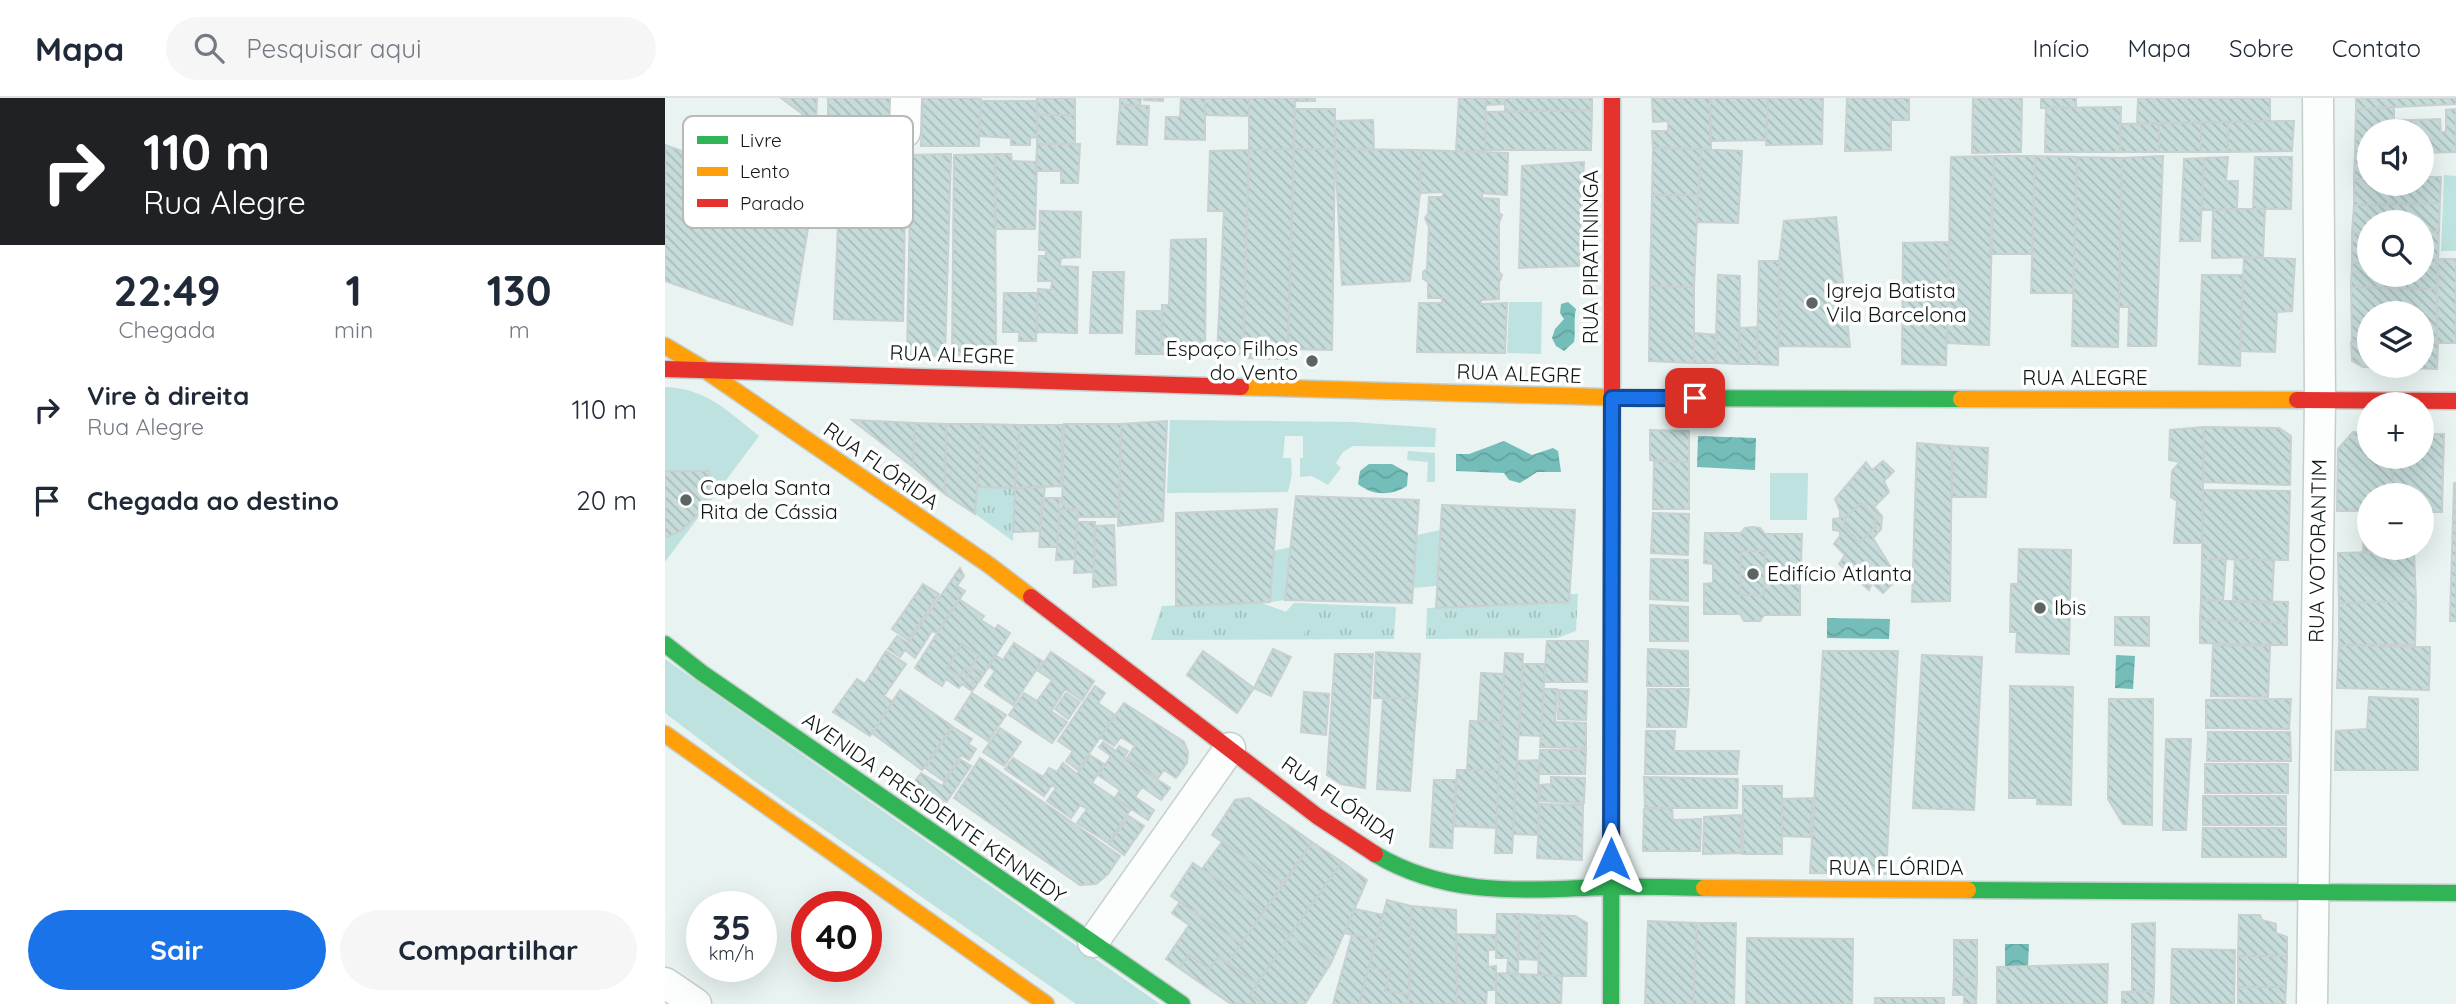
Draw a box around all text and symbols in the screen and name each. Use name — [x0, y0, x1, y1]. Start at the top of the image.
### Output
search box — [166, 17, 656, 80]
text: Mapa — [35, 28, 124, 69]
icon: search — [190, 29, 228, 67]
text: Pesquisar aqui — [246, 32, 422, 65]
text: Início — [2032, 33, 2089, 63]
text: Mapa — [2127, 33, 2191, 63]
text: Sobre — [2229, 33, 2294, 63]
text: Contato — [2332, 33, 2421, 63]
legend — [683, 116, 913, 228]
map controls — [2357, 119, 2434, 560]
button: sound — [2357, 119, 2434, 196]
text: 110 m — [143, 121, 270, 182]
icon: right — [28, 126, 119, 217]
text: Livre — [740, 128, 782, 152]
text: Lento — [740, 159, 790, 183]
street label: RUA PIRATININGA — [1577, 170, 1603, 344]
text: Rua Alegre — [143, 182, 306, 222]
text: Parado — [740, 191, 804, 215]
button: search — [2357, 210, 2434, 287]
text: 22:49 — [114, 264, 221, 317]
text: 1 — [345, 264, 362, 317]
text: 130 — [487, 264, 551, 317]
place label: Igreja Batista Vila Barcelona — [1826, 277, 1967, 327]
marker: Igreja Batista Vila Barcelona — [1804, 295, 1820, 311]
button: layers — [2357, 301, 2434, 378]
text: Chegada — [119, 315, 216, 344]
text: min — [334, 315, 373, 344]
text: m — [509, 315, 530, 344]
place label: Espaço Filhos do Vento — [1166, 335, 1298, 385]
street label: RUA ALEGRE — [889, 339, 1015, 369]
marker: Espaço Filhos do Vento — [1304, 353, 1320, 369]
street label: RUA ALEGRE — [1456, 358, 1582, 388]
street label: RUA ALEGRE — [2022, 364, 2148, 390]
pin — [1665, 368, 1725, 428]
text: Vire à direita — [87, 379, 249, 412]
icon: arrive — [1676, 379, 1714, 417]
icon: right — [28, 391, 66, 429]
button: + — [2357, 392, 2434, 469]
text: 110 m — [571, 393, 637, 426]
text: Rua Alegre — [87, 412, 204, 441]
street label: RUA FLÓRIDA — [819, 416, 944, 515]
street label: RUA VOTORANTIM — [2302, 459, 2332, 643]
place label: Capela Santa Rita de Cássia — [700, 474, 838, 524]
icon: arrive — [28, 482, 66, 520]
button: − — [2357, 483, 2434, 560]
text: Chegada ao destino — [87, 484, 339, 517]
text: 20 m — [576, 484, 637, 517]
marker: Capela Santa Rita de Cássia — [678, 492, 694, 508]
place label: Edifício Atlanta — [1767, 560, 1912, 586]
marker: Edifício Atlanta — [1745, 566, 1761, 582]
place label: Ibis — [2054, 594, 2086, 620]
marker: Ibis — [2032, 600, 2048, 616]
street label: AVENIDA PRESIDENTE KENNEDY — [798, 706, 1071, 908]
street label: RUA FLÓRIDA — [1277, 750, 1402, 849]
position arrow — [1574, 822, 1648, 896]
street label: RUA FLÓRIDA — [1828, 854, 1964, 880]
speed limit sign: 40 — [791, 891, 882, 982]
text: 35 — [712, 905, 751, 949]
button: Sair — [28, 910, 326, 990]
button: Compartilhar — [340, 910, 637, 990]
text: km/h — [709, 942, 754, 965]

